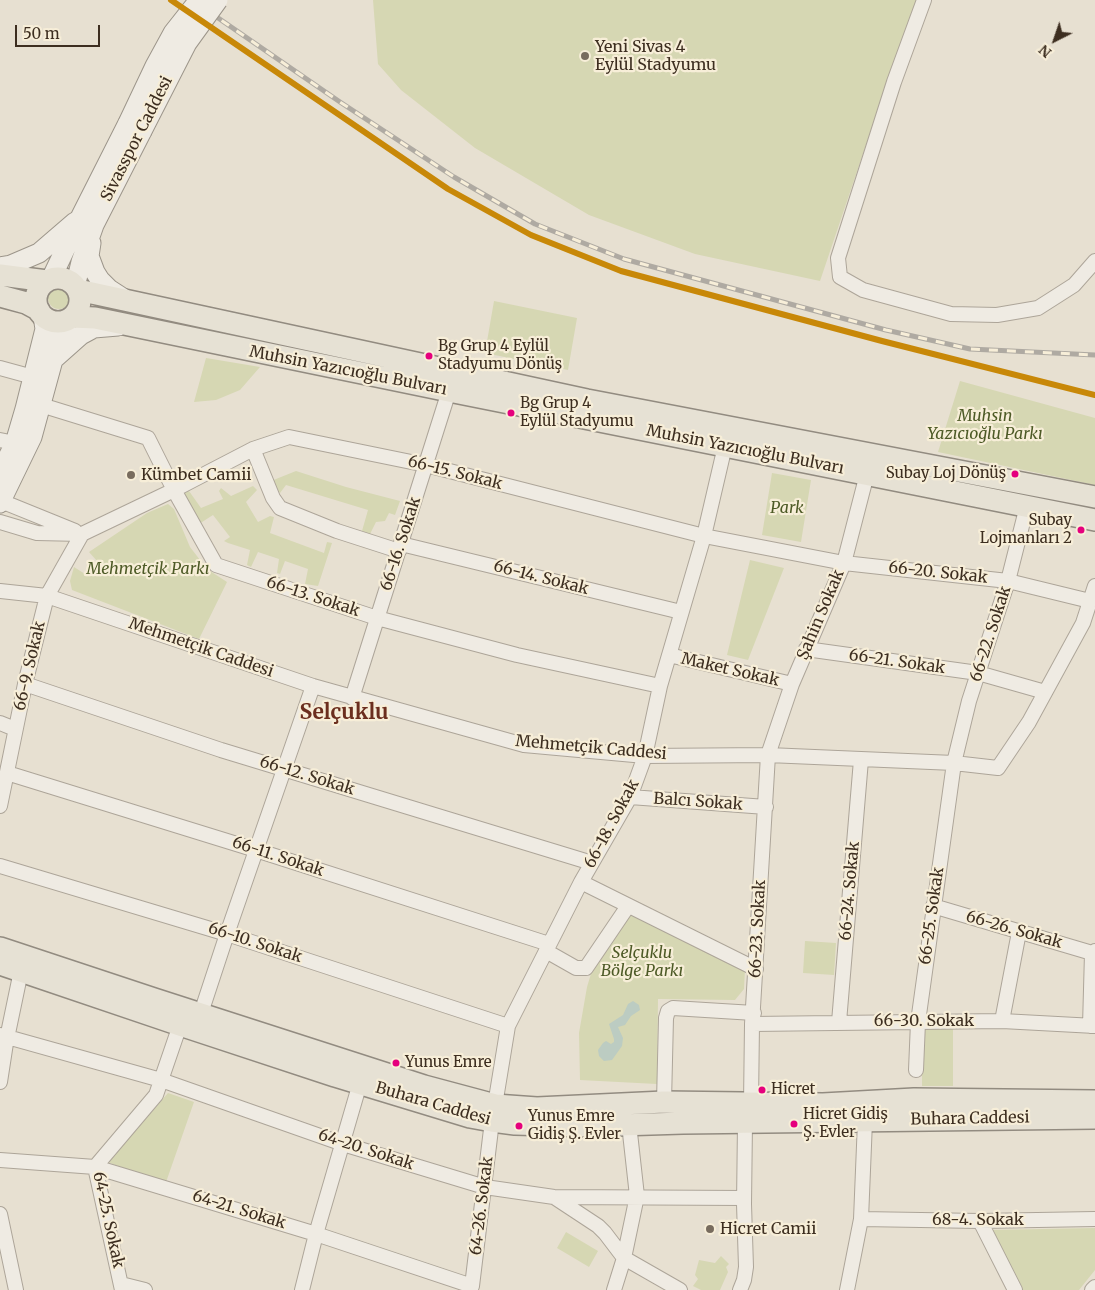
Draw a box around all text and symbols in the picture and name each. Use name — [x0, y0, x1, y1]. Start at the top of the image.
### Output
scale bar — [18, 15, 102, 47]
north arrow — [1030, 15, 1080, 65]
text: 50 m — [23, 24, 60, 43]
place label: Yeni Sivas 4 Eylül Stadyumu — [595, 37, 716, 75]
text: N — [1035, 41, 1055, 62]
marker: Yeni Sivas 4 Eylül Stadyumu — [579, 50, 591, 62]
street label: Sivasspor Caddesi — [97, 73, 177, 205]
place label: Bg Grup 4 Eylül Stadyumu Dönüş — [438, 338, 562, 373]
street label: Muhsin Yazıcıoğlu Bulvarı — [248, 342, 448, 400]
marker: Bg Grup 4 Eylül Stadyumu Dönüş — [424, 351, 434, 361]
place label: Bg Grup 4 Eylül Stadyumu — [520, 395, 634, 430]
park label: Muhsin Yazıcıoğlu Parkı — [927, 406, 1043, 444]
marker: Bg Grup 4 Eylül Stadyumu — [506, 408, 516, 418]
street label: Muhsin Yazıcıoğlu Bulvarı — [645, 421, 845, 479]
street label: 66-15. Sokak — [406, 452, 504, 494]
place label: Kümbet Camii — [141, 465, 252, 485]
place label: Subay Loj Dönüş — [886, 465, 1006, 483]
marker: Kümbet Camii — [125, 469, 137, 481]
marker: Subay Loj Dönüş — [1010, 469, 1020, 479]
street label: 66-16. Sokak — [377, 495, 425, 593]
park label: Park — [770, 498, 804, 518]
place label: Subay Lojmanları 2 — [980, 512, 1072, 547]
marker: Subay Lojmanları 2 — [1076, 525, 1086, 535]
street label: 66-14. Sokak — [491, 557, 591, 599]
street label: 66-20. Sokak — [887, 558, 989, 588]
park label: Mehmetçik Parkı — [87, 559, 209, 579]
street label: Şahin Sokak — [793, 567, 849, 663]
street label: 66-13. Sokak — [264, 573, 362, 621]
street label: 66-22. Sokak — [966, 584, 1016, 684]
street label: Mehmetçik Caddesi — [126, 614, 276, 682]
street label: 66-9. Sokak — [10, 619, 50, 713]
street label: 66-21. Sokak — [848, 646, 946, 678]
street label: Maket Sokak — [679, 649, 781, 691]
district label: Selçuklu — [300, 700, 388, 726]
street label: Mehmetçik Caddesi — [515, 732, 667, 764]
street label: 66-12. Sokak — [257, 752, 357, 800]
street label: 66-18. Sokak — [581, 776, 643, 872]
street label: Balcı Sokak — [653, 789, 743, 815]
street label: 66-11. Sokak — [230, 833, 326, 881]
street label: 66-24. Sokak — [836, 841, 864, 941]
street label: 66-25. Sokak — [916, 866, 948, 966]
street label: 66-23. Sokak — [746, 879, 770, 979]
street label: 66-26. Sokak — [964, 907, 1064, 953]
street label: 66-10. Sokak — [206, 919, 304, 967]
park label: Selçuklu Bölge Parkı — [601, 943, 683, 981]
street label: 66-30. Sokak — [874, 1011, 974, 1031]
place label: Yunus Emre — [405, 1054, 492, 1072]
marker: Yunus Emre — [391, 1058, 401, 1068]
street label: Buhara Caddesi — [373, 1078, 493, 1130]
place label: Hicret — [771, 1081, 815, 1099]
marker: Hicret — [757, 1085, 767, 1095]
place label: Hicret Gidiş Ş. Evler — [803, 1106, 888, 1141]
place label: Yunus Emre Gidiş Ş. Evler — [528, 1108, 621, 1143]
street label: Buhara Caddesi — [910, 1108, 1030, 1130]
marker: Hicret Gidiş Ş. Evler — [789, 1119, 799, 1129]
marker: Yunus Emre Gidiş Ş. Evler — [514, 1121, 524, 1131]
street label: 64-20. Sokak — [316, 1126, 416, 1174]
street label: 64-26. Sokak — [466, 1156, 498, 1256]
street label: 64-25. Sokak — [88, 1170, 128, 1270]
street label: 64-21. Sokak — [190, 1187, 288, 1233]
street label: 68-4. Sokak — [932, 1210, 1024, 1230]
place label: Hicret Camii — [720, 1219, 816, 1239]
marker: Hicret Camii — [704, 1223, 716, 1235]

